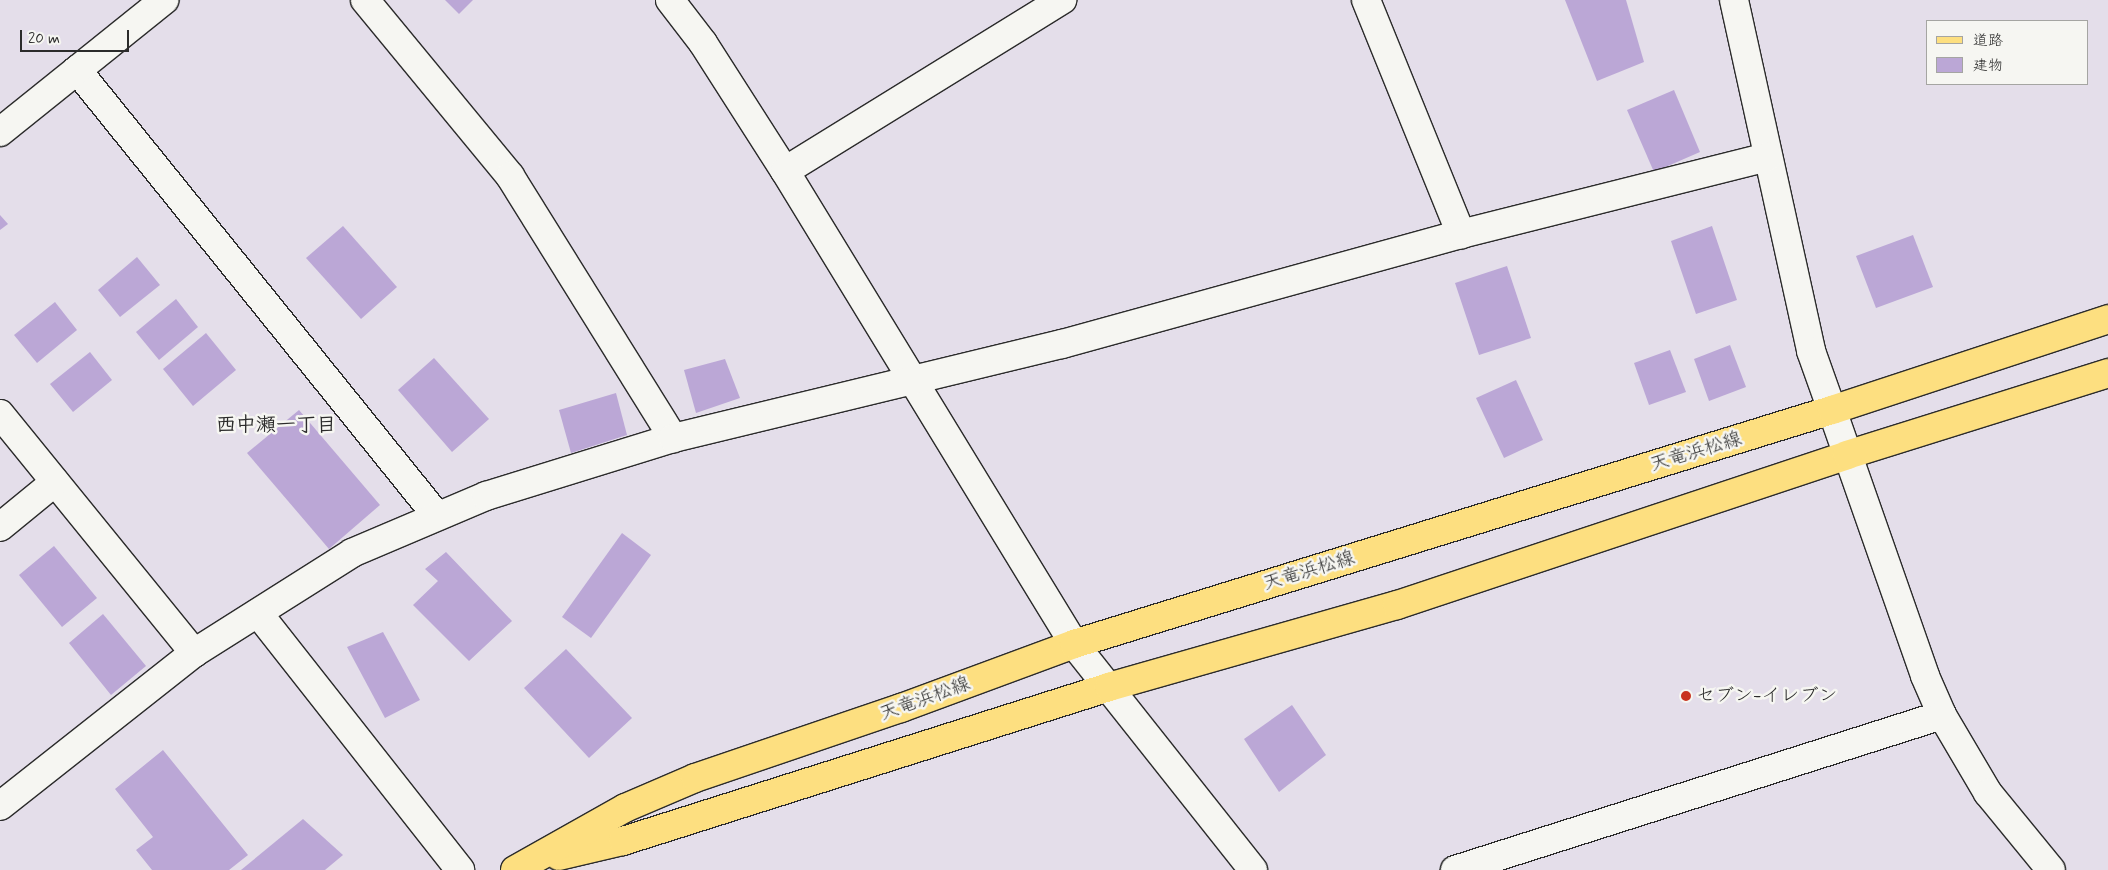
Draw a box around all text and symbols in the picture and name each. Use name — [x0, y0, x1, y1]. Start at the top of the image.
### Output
scale bar — [22, 20, 131, 52]
legend — [1926, 20, 2088, 85]
text: 20 m — [28, 29, 60, 49]
text: 道路 — [1973, 31, 2003, 51]
text: 建物 — [1973, 56, 2003, 76]
district label: 西中瀬一丁目 — [216, 413, 336, 437]
street label: 天竜浜松線 — [1647, 427, 1745, 477]
street label: 天竜浜松線 — [1260, 546, 1358, 596]
street label: 天竜浜松線 — [876, 672, 974, 726]
place label: セブン-イレブン — [1696, 685, 1838, 707]
marker: セブン-イレブン — [1680, 690, 1692, 702]

